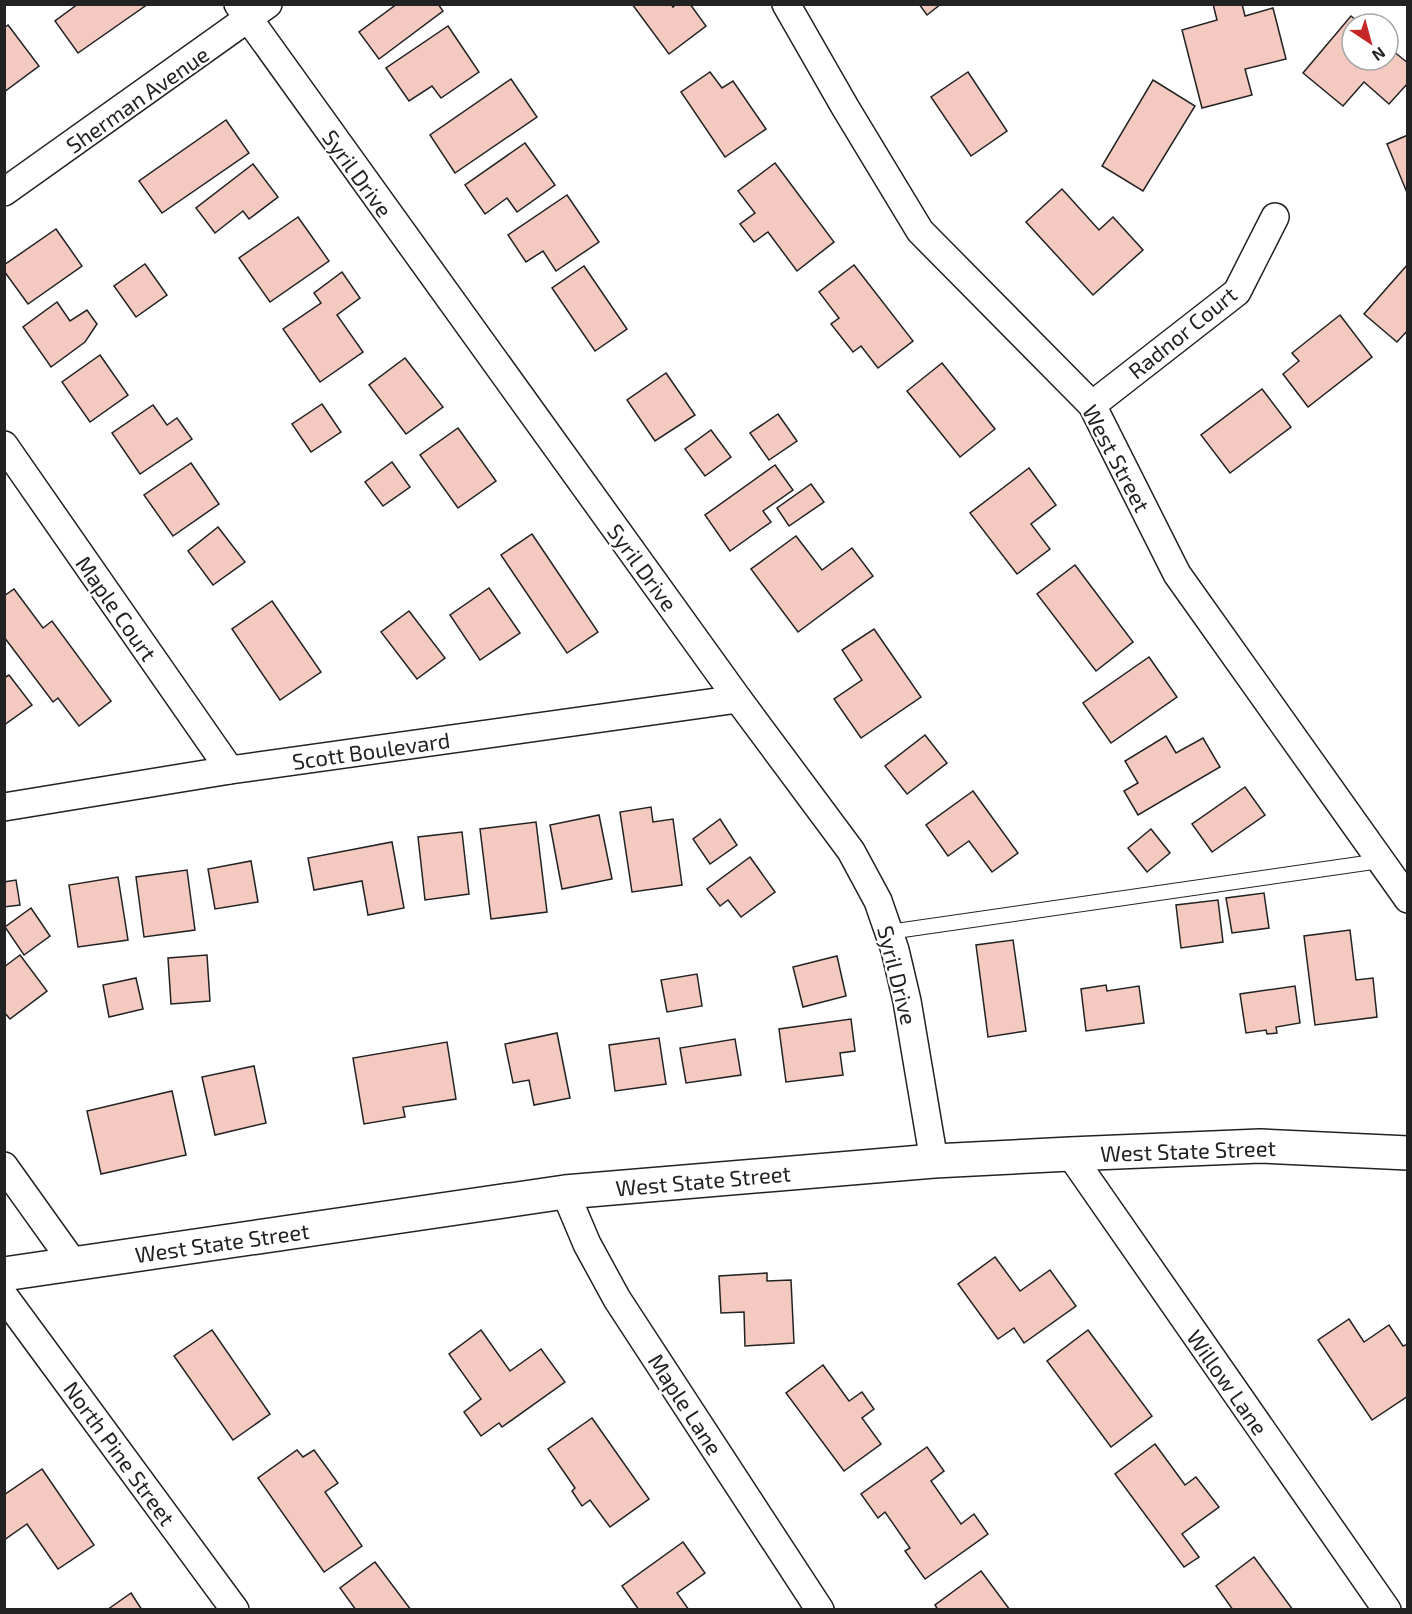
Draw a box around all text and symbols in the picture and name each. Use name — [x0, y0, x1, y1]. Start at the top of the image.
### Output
north arrow — [1340, 12, 1400, 72]
street label: Sherman Avenue — [61, 40, 213, 158]
text: N — [1369, 43, 1389, 66]
street label: Syril Drive — [318, 124, 398, 222]
street label: Radnor Court — [1123, 280, 1241, 384]
street label: West Street — [1078, 400, 1156, 516]
street label: Syril Drive — [603, 518, 683, 616]
street label: Maple Court — [71, 551, 163, 665]
street label: Scott Boulevard — [291, 726, 451, 774]
street label: Syril Drive — [873, 923, 923, 1027]
street label: West State Street — [1100, 1134, 1276, 1166]
street label: West State Street — [614, 1159, 792, 1201]
street label: West State Street — [133, 1217, 311, 1267]
street label: Willow Lane — [1182, 1324, 1274, 1440]
street label: Maple Lane — [644, 1349, 728, 1459]
street label: North Pine Street — [59, 1376, 181, 1530]

